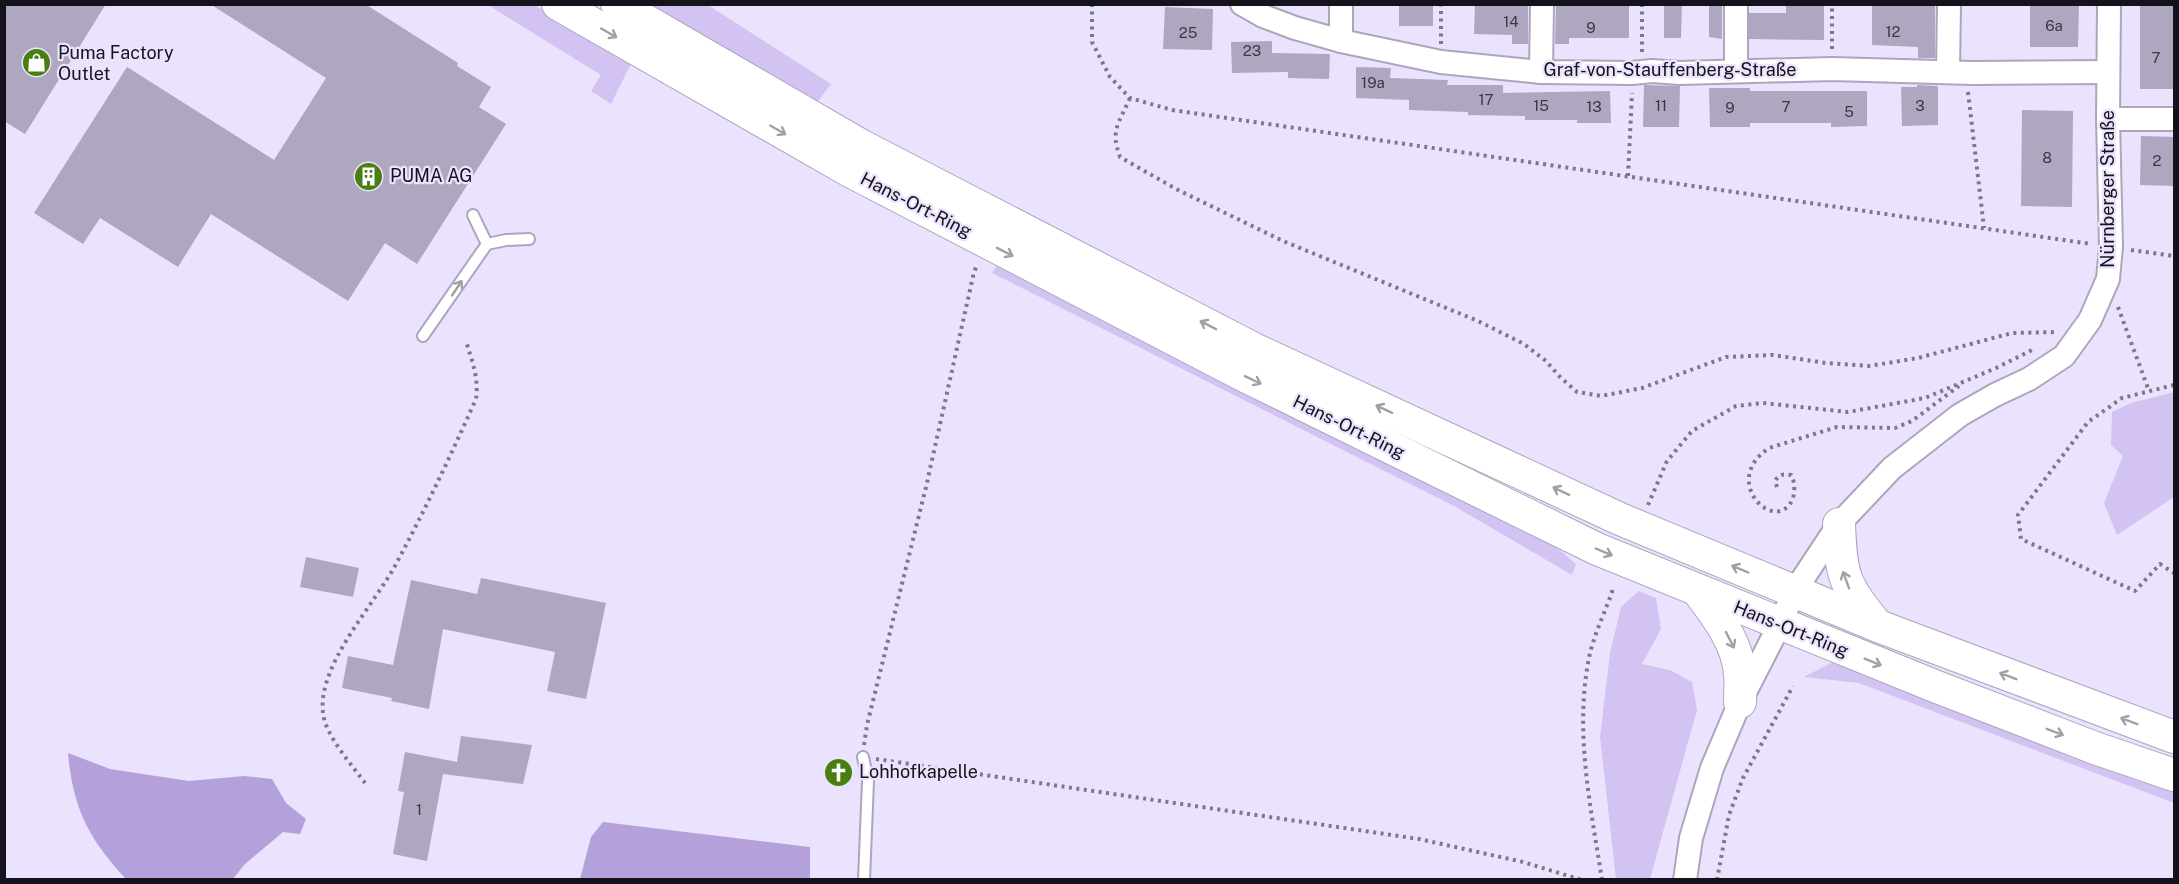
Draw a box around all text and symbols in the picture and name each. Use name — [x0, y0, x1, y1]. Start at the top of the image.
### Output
house number: 14 — [1503, 13, 1519, 30]
house number: 6a — [2045, 17, 2063, 34]
house number: 9 — [1586, 19, 1596, 36]
house number: 12 — [1885, 23, 1901, 40]
house number: 25 — [1179, 24, 1197, 41]
one-way arrow — [600, 28, 617, 40]
place label: Puma Factory Outlet — [58, 42, 174, 84]
house number: 23 — [1243, 42, 1261, 59]
shop icon: Puma Factory Outlet — [21, 47, 53, 79]
house number: 7 — [2151, 49, 2161, 66]
street label: Graf-von-Stauffenberg-Straße — [1544, 59, 1796, 80]
house number: 19a — [1361, 74, 1385, 91]
house number: 17 — [1478, 91, 1494, 108]
house number: 15 — [1533, 97, 1549, 114]
house number: 11 — [1655, 97, 1667, 114]
house number: 3 — [1915, 97, 1925, 114]
house number: 13 — [1586, 98, 1602, 115]
house number: 7 — [1781, 98, 1791, 115]
house number: 9 — [1725, 99, 1735, 116]
house number: 5 — [1844, 103, 1854, 120]
street label: Nürnberger Straße — [2097, 110, 2118, 268]
one-way arrow — [769, 124, 786, 136]
house number: 8 — [2042, 149, 2052, 166]
house number: 2 — [2153, 152, 2162, 169]
building icon: PUMA AG — [353, 160, 385, 192]
place label: PUMA AG — [390, 165, 473, 186]
street label: Hans-Ort-Ring — [857, 168, 975, 242]
one-way arrow — [996, 247, 1014, 258]
one-way arrow — [451, 281, 463, 297]
one-way arrow — [1200, 319, 1217, 331]
one-way arrow — [1244, 375, 1262, 386]
street label: Hans-Ort-Ring — [1290, 390, 1409, 463]
one-way arrow — [1375, 403, 1393, 415]
one-way arrow — [1552, 485, 1570, 497]
one-way arrow — [1595, 547, 1613, 558]
one-way arrow — [1731, 563, 1749, 574]
one-way arrow — [1840, 571, 1851, 590]
street label: Hans-Ort-Ring — [1731, 596, 1852, 661]
one-way arrow — [1724, 631, 1736, 649]
one-way arrow — [1863, 657, 1882, 668]
one-way arrow — [2000, 669, 2018, 680]
one-way arrow — [2120, 714, 2138, 725]
one-way arrow — [2045, 728, 2063, 739]
church icon: Lohhofkapelle — [822, 756, 854, 788]
place label: Lohhofkapelle — [859, 761, 978, 782]
house number: 1 — [416, 801, 422, 818]

